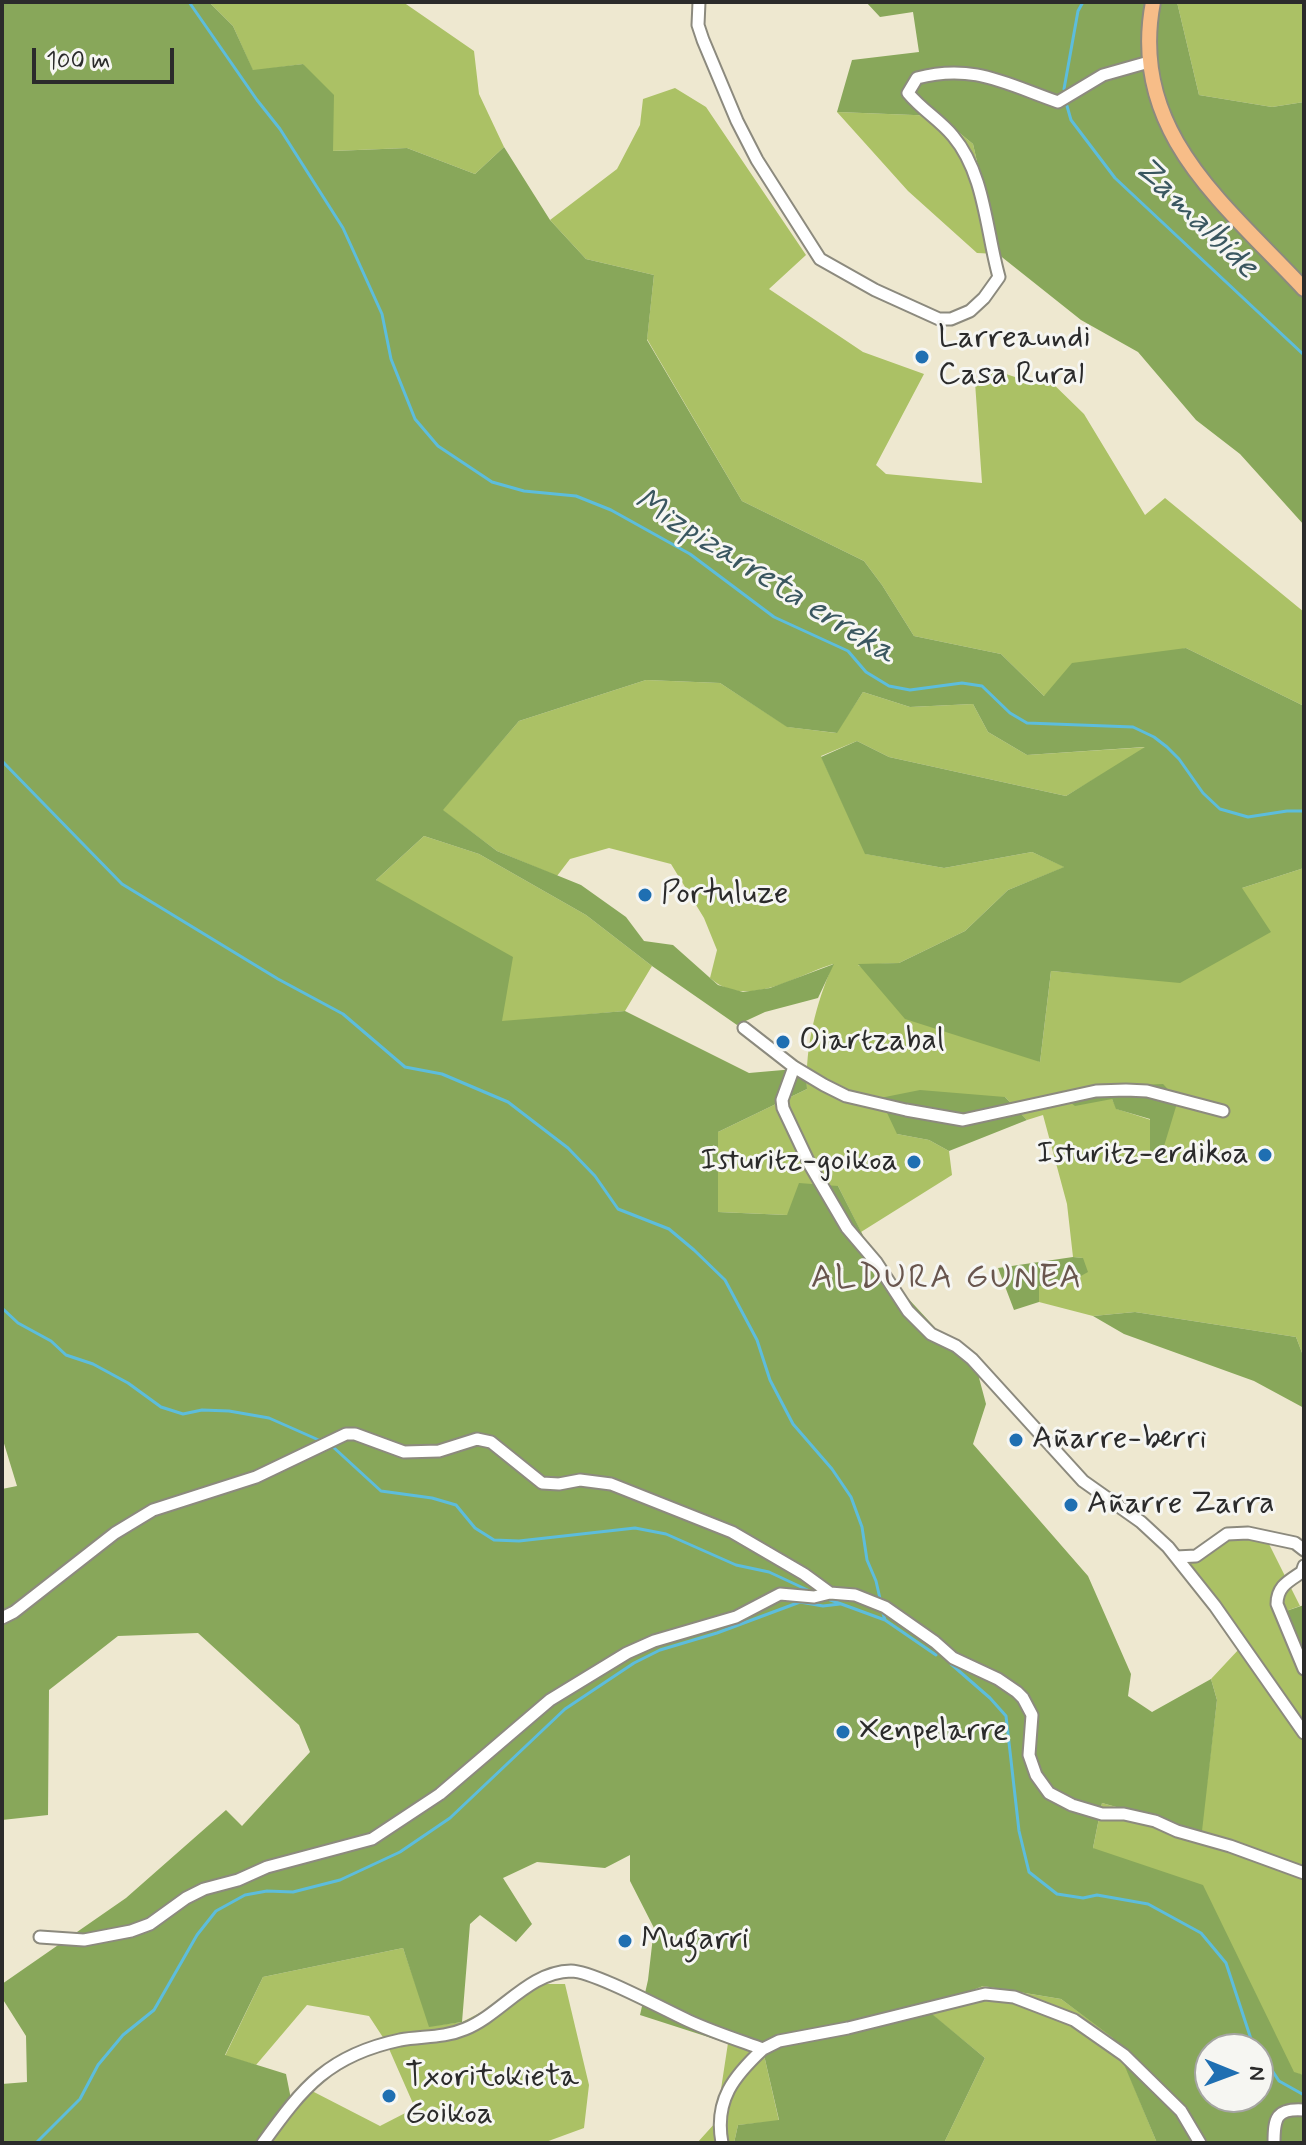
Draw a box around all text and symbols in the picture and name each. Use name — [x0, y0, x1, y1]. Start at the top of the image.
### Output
scale bar — [36, 32, 178, 82]
text: 100 m — [46, 46, 110, 77]
water label: Zamalbide — [1124, 150, 1266, 288]
place label: Larreaundi Casa Rural — [938, 320, 1091, 395]
marker: Larreaundi Casa Rural — [913, 348, 931, 366]
water label: Mizpizarreta erreka — [626, 481, 902, 675]
place label: Portuluze — [661, 876, 788, 914]
marker: Portuluze — [636, 886, 654, 904]
place label: Oiartzabal — [799, 1023, 945, 1061]
marker: Oiartzabal — [774, 1033, 792, 1051]
place label: Isturitz-erdikoa — [1036, 1136, 1249, 1174]
place label: Isturitz-goikoa — [700, 1143, 898, 1181]
marker: Isturitz-erdikoa — [1256, 1146, 1274, 1164]
marker: Isturitz-goikoa — [905, 1153, 923, 1171]
district label: ALDURA GUNEA — [808, 1260, 1086, 1300]
place label: Añarre-berri — [1032, 1421, 1207, 1459]
marker: Añarre-berri — [1007, 1431, 1025, 1449]
place label: Añarre Zarra — [1087, 1486, 1275, 1524]
marker: Añarre Zarra — [1062, 1496, 1080, 1514]
place label: Xenpelarre — [859, 1713, 1008, 1751]
marker: Xenpelarre — [834, 1723, 852, 1741]
place label: Mugarri — [641, 1922, 749, 1960]
marker: Mugarri — [616, 1932, 634, 1950]
north arrow — [1194, 2033, 1274, 2113]
place label: Txoritokieta Goikoa — [405, 2059, 579, 2134]
text: N — [1242, 2066, 1270, 2081]
marker: Txoritokieta Goikoa — [380, 2087, 398, 2105]

